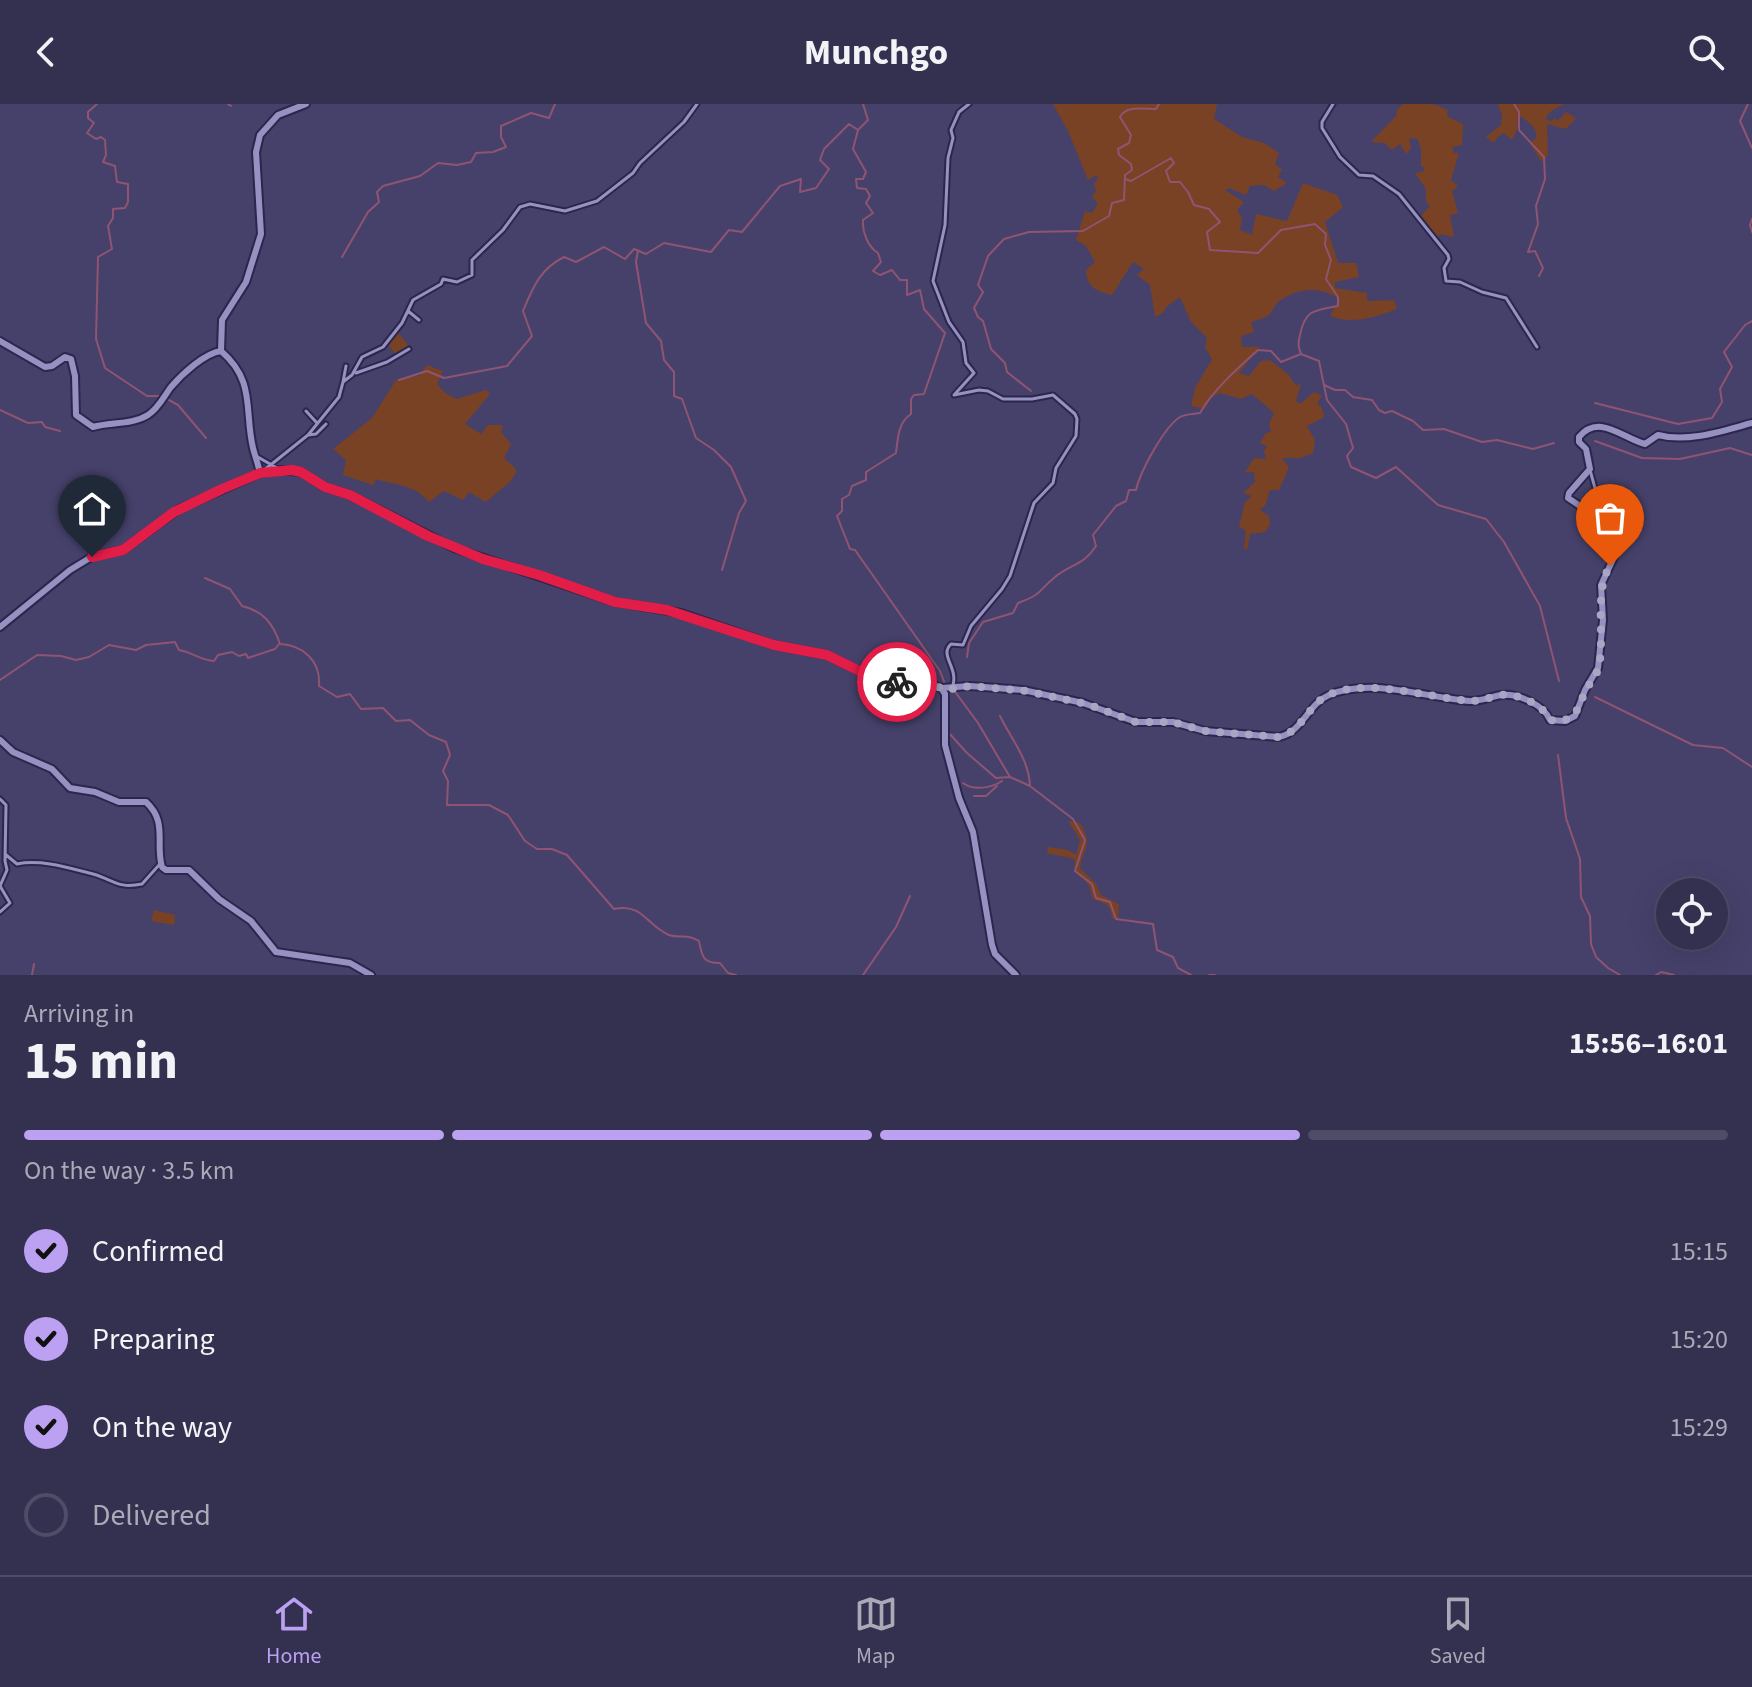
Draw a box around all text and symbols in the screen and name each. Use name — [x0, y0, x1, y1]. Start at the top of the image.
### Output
text: Munchgo — [804, 27, 948, 78]
icon: back — [24, 30, 68, 74]
icon: search — [1684, 30, 1728, 74]
pin — [58, 475, 126, 557]
pin — [1576, 484, 1644, 566]
icon: home — [70, 487, 114, 531]
icon: bag — [1588, 496, 1632, 540]
courier — [857, 642, 937, 722]
icon: bike — [875, 660, 919, 704]
map controls — [1656, 878, 1728, 950]
button: locate — [1656, 878, 1728, 950]
text: Arriving in — [24, 995, 134, 1032]
text: 15:56–16:01 — [1569, 1022, 1728, 1065]
text: 15 min — [24, 1025, 178, 1099]
text: On the way · 3.5 km — [24, 1152, 234, 1189]
icon: check — [24, 1229, 68, 1273]
text: Confirmed — [92, 1230, 225, 1273]
text: 15:15 — [1670, 1233, 1728, 1270]
icon: check — [24, 1317, 68, 1361]
text: Preparing — [92, 1318, 215, 1361]
text: 15:20 — [1670, 1321, 1728, 1358]
icon: check — [24, 1405, 68, 1449]
text: On the way — [92, 1406, 232, 1449]
text: 15:29 — [1670, 1409, 1728, 1446]
text: Delivered — [92, 1494, 211, 1537]
tab: Home — [266, 1592, 321, 1672]
tab: Map — [854, 1592, 898, 1672]
tab: Saved — [1430, 1592, 1486, 1672]

